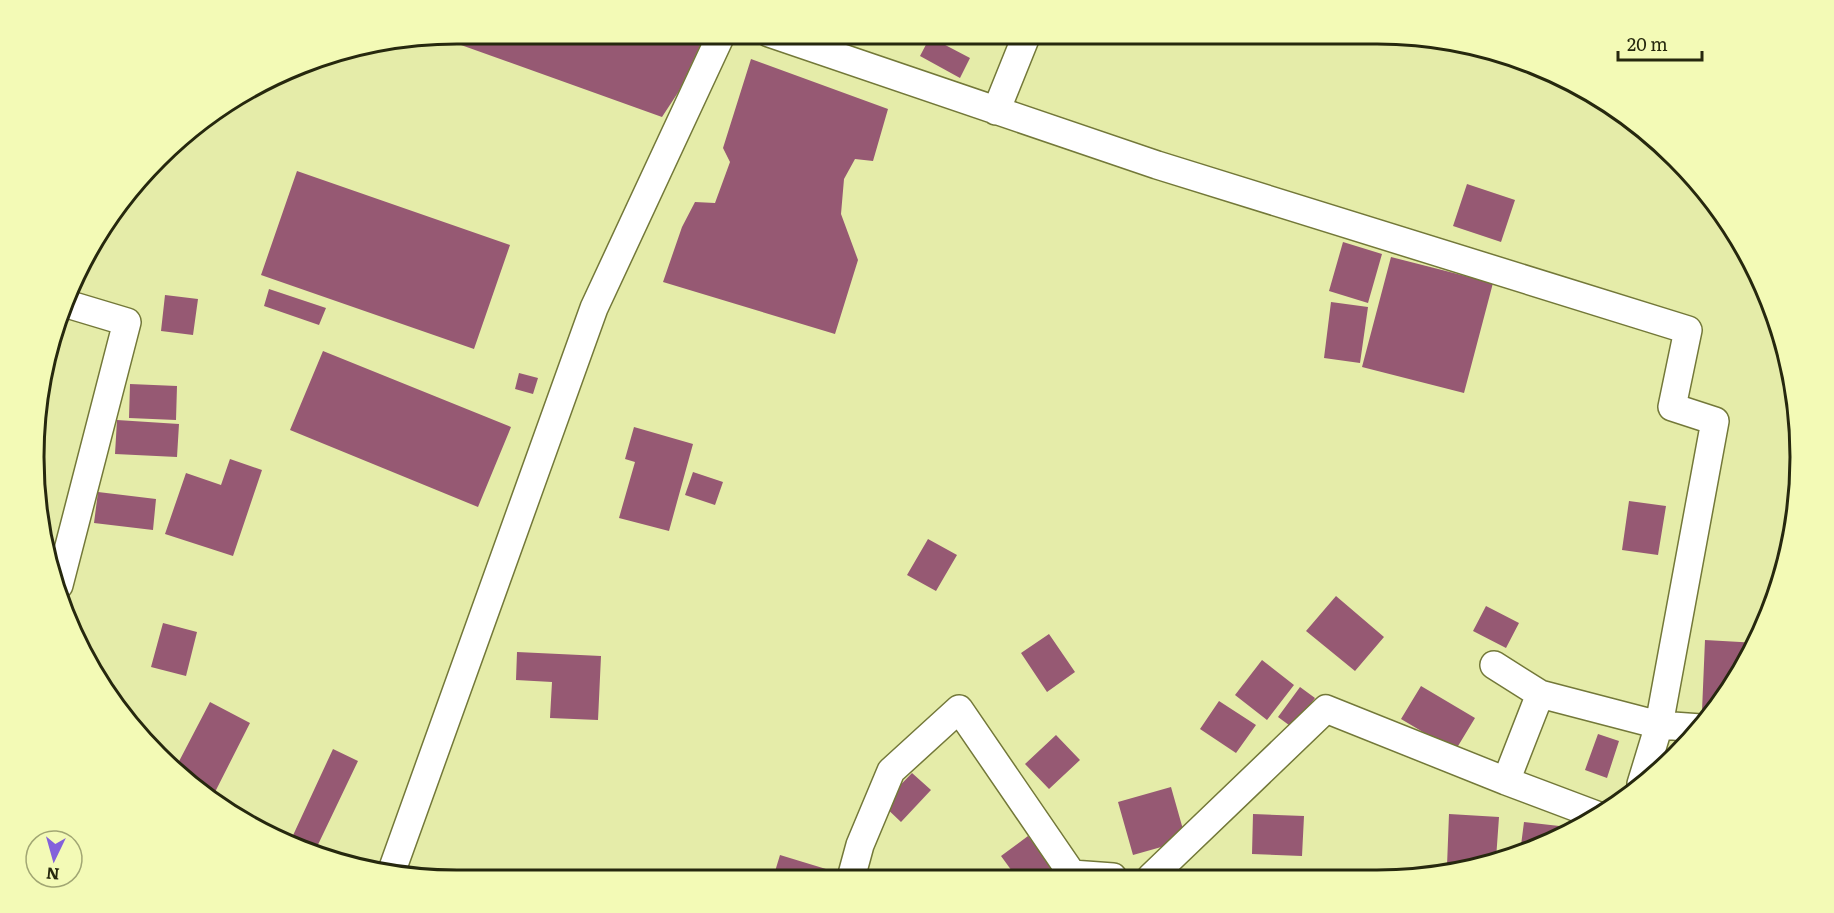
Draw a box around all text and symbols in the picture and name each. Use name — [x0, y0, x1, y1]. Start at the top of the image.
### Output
scale bar — [1618, 24, 1702, 62]
text: 20 m — [1627, 30, 1668, 57]
north arrow — [24, 829, 84, 889]
text: N — [45, 862, 60, 887]

